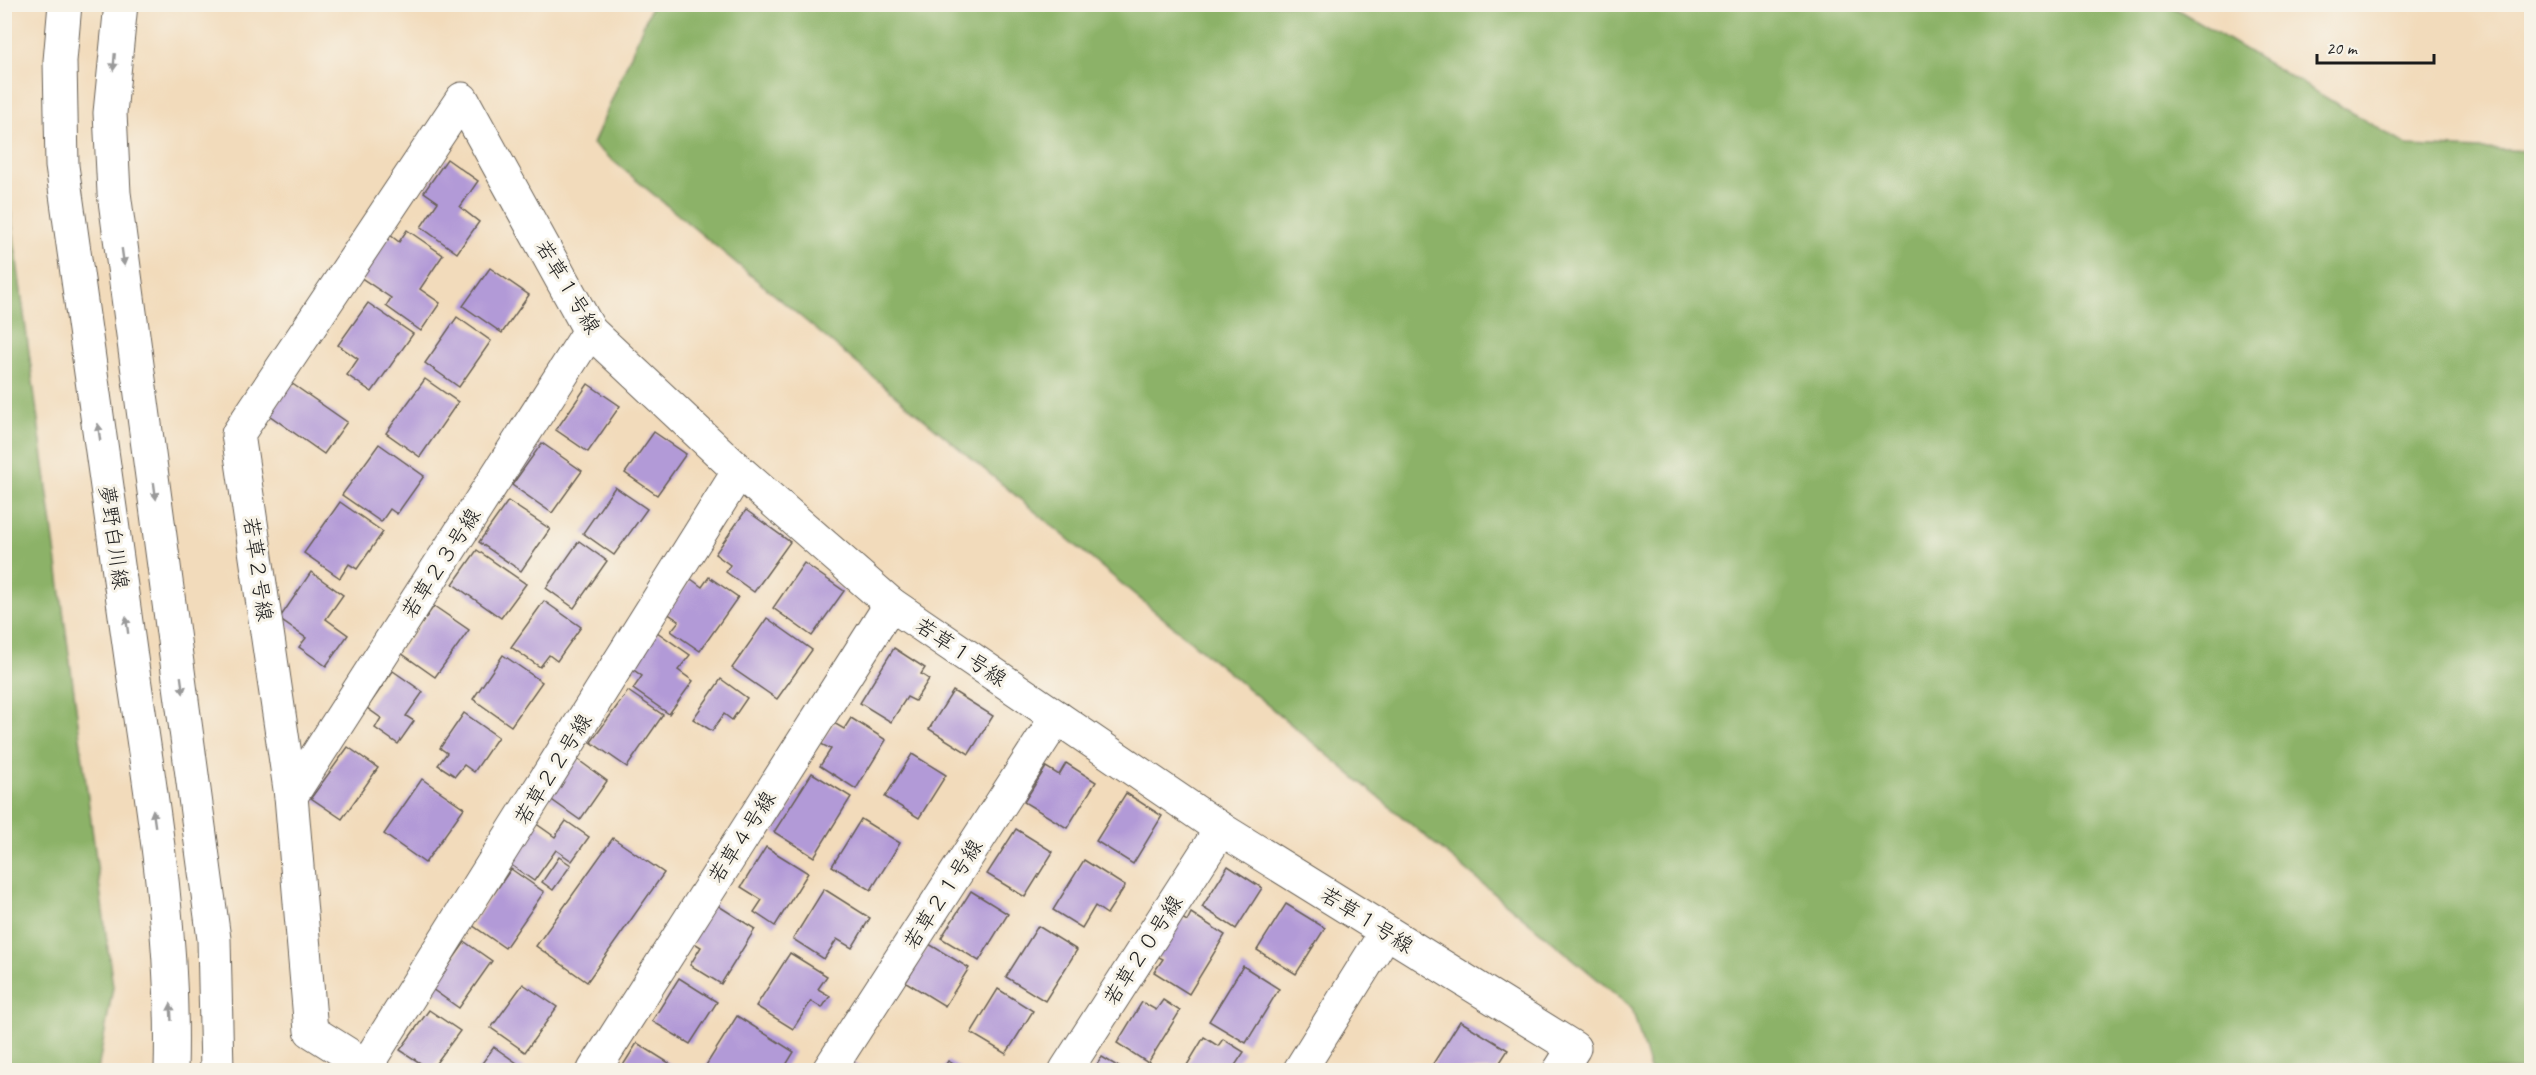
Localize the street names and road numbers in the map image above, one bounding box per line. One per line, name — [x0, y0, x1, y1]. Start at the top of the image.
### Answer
street label: 若草１号線 — [530, 235, 606, 339]
street label: 夢野白川線 — [94, 483, 134, 591]
street label: 若草２３号線 — [396, 503, 486, 623]
street label: 若草２号線 — [238, 515, 278, 623]
street label: 若草１号線 — [910, 612, 1012, 692]
street label: 若草２２号線 — [509, 709, 597, 829]
street label: 若草４号線 — [703, 786, 781, 888]
street label: 若草２１号線 — [898, 834, 988, 954]
street label: 若草１号線 — [1316, 881, 1418, 959]
street label: 若草２０号線 — [1098, 890, 1188, 1010]

